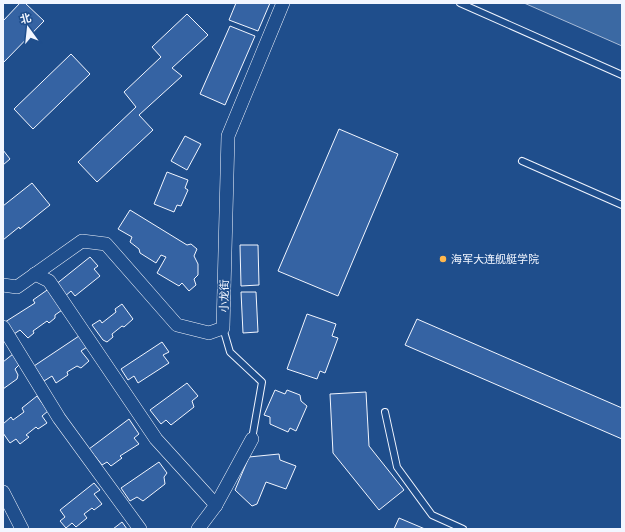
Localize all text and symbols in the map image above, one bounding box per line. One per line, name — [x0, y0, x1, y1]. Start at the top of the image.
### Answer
north arrow — [8, 8, 48, 48]
text: 北 — [19, 11, 32, 26]
place label: 海军大连舰艇学院 — [451, 253, 539, 265]
marker: 海军大连舰艇学院 — [438, 254, 448, 264]
street label: 小龙街 — [218, 279, 230, 313]

